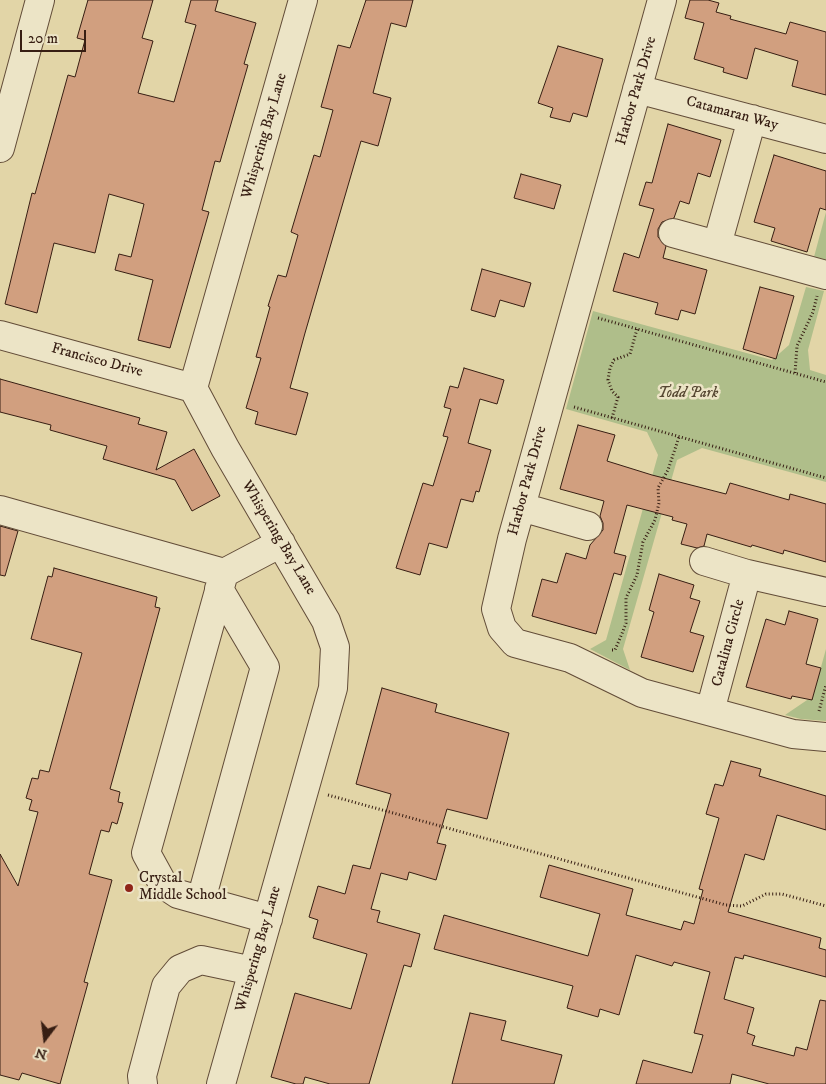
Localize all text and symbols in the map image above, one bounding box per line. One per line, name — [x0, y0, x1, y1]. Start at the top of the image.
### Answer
scale bar — [22, 20, 89, 52]
text: 20 m — [28, 29, 58, 48]
street label: Harbor Park Drive — [613, 35, 661, 147]
street label: Whispering Bay Lane — [238, 71, 292, 201]
street label: Catamaran Way — [684, 93, 780, 135]
street label: Francisco Drive — [49, 340, 145, 382]
park label: Todd Park — [658, 385, 718, 403]
street label: Harbor Park Drive — [505, 424, 551, 538]
street label: Whispering Bay Lane — [237, 478, 319, 598]
street label: Catalina Circle — [709, 597, 749, 689]
place label: Crystal Middle School — [139, 870, 227, 905]
marker: Crystal Middle School — [123, 882, 135, 894]
street label: Whispering Bay Lane — [232, 884, 286, 1014]
north arrow — [20, 1014, 70, 1064]
text: N — [33, 1043, 49, 1064]

